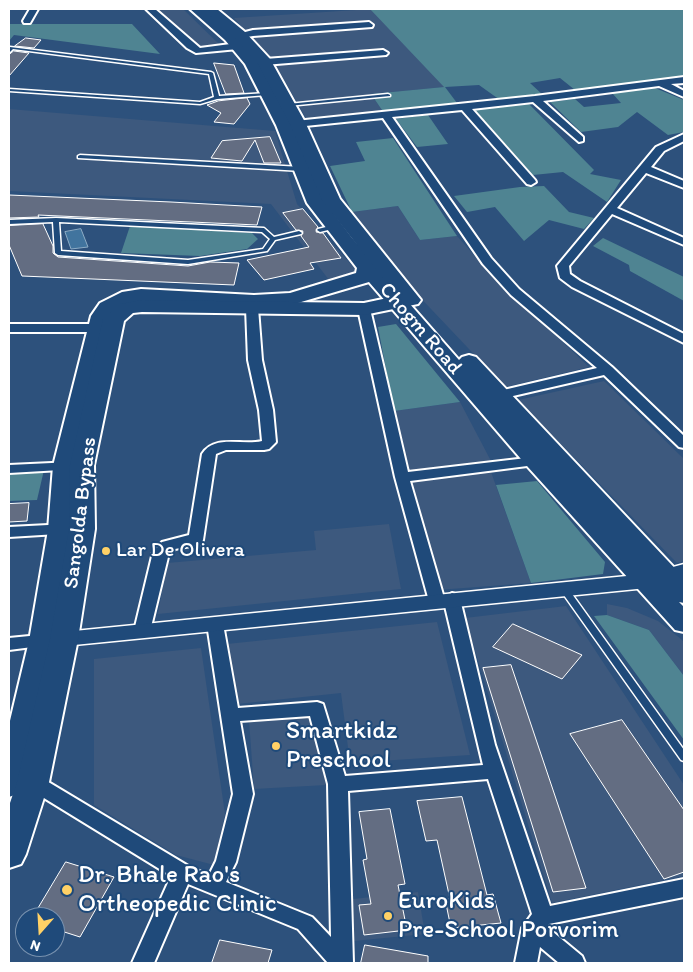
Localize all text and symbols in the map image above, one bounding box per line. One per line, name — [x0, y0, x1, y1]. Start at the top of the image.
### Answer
street label: Chogm Road — [373, 278, 467, 380]
street label: Sangolda Bypass — [59, 436, 103, 590]
place label: Lar De Olivera — [116, 538, 245, 564]
marker: Lar De Olivera — [100, 545, 112, 557]
place label: Smartkidz Preschool — [286, 717, 397, 776]
marker: Smartkidz Preschool — [270, 740, 282, 752]
place label: Dr. Bhale Rao's Ortheopedic Clinic — [78, 861, 277, 920]
marker: Dr. Bhale Rao's Ortheopedic Clinic — [60, 883, 74, 897]
place label: EuroKids Pre-School Porvorim — [398, 887, 619, 946]
north arrow — [15, 907, 65, 957]
marker: EuroKids Pre-School Porvorim — [382, 910, 394, 922]
text: N — [28, 936, 43, 955]

